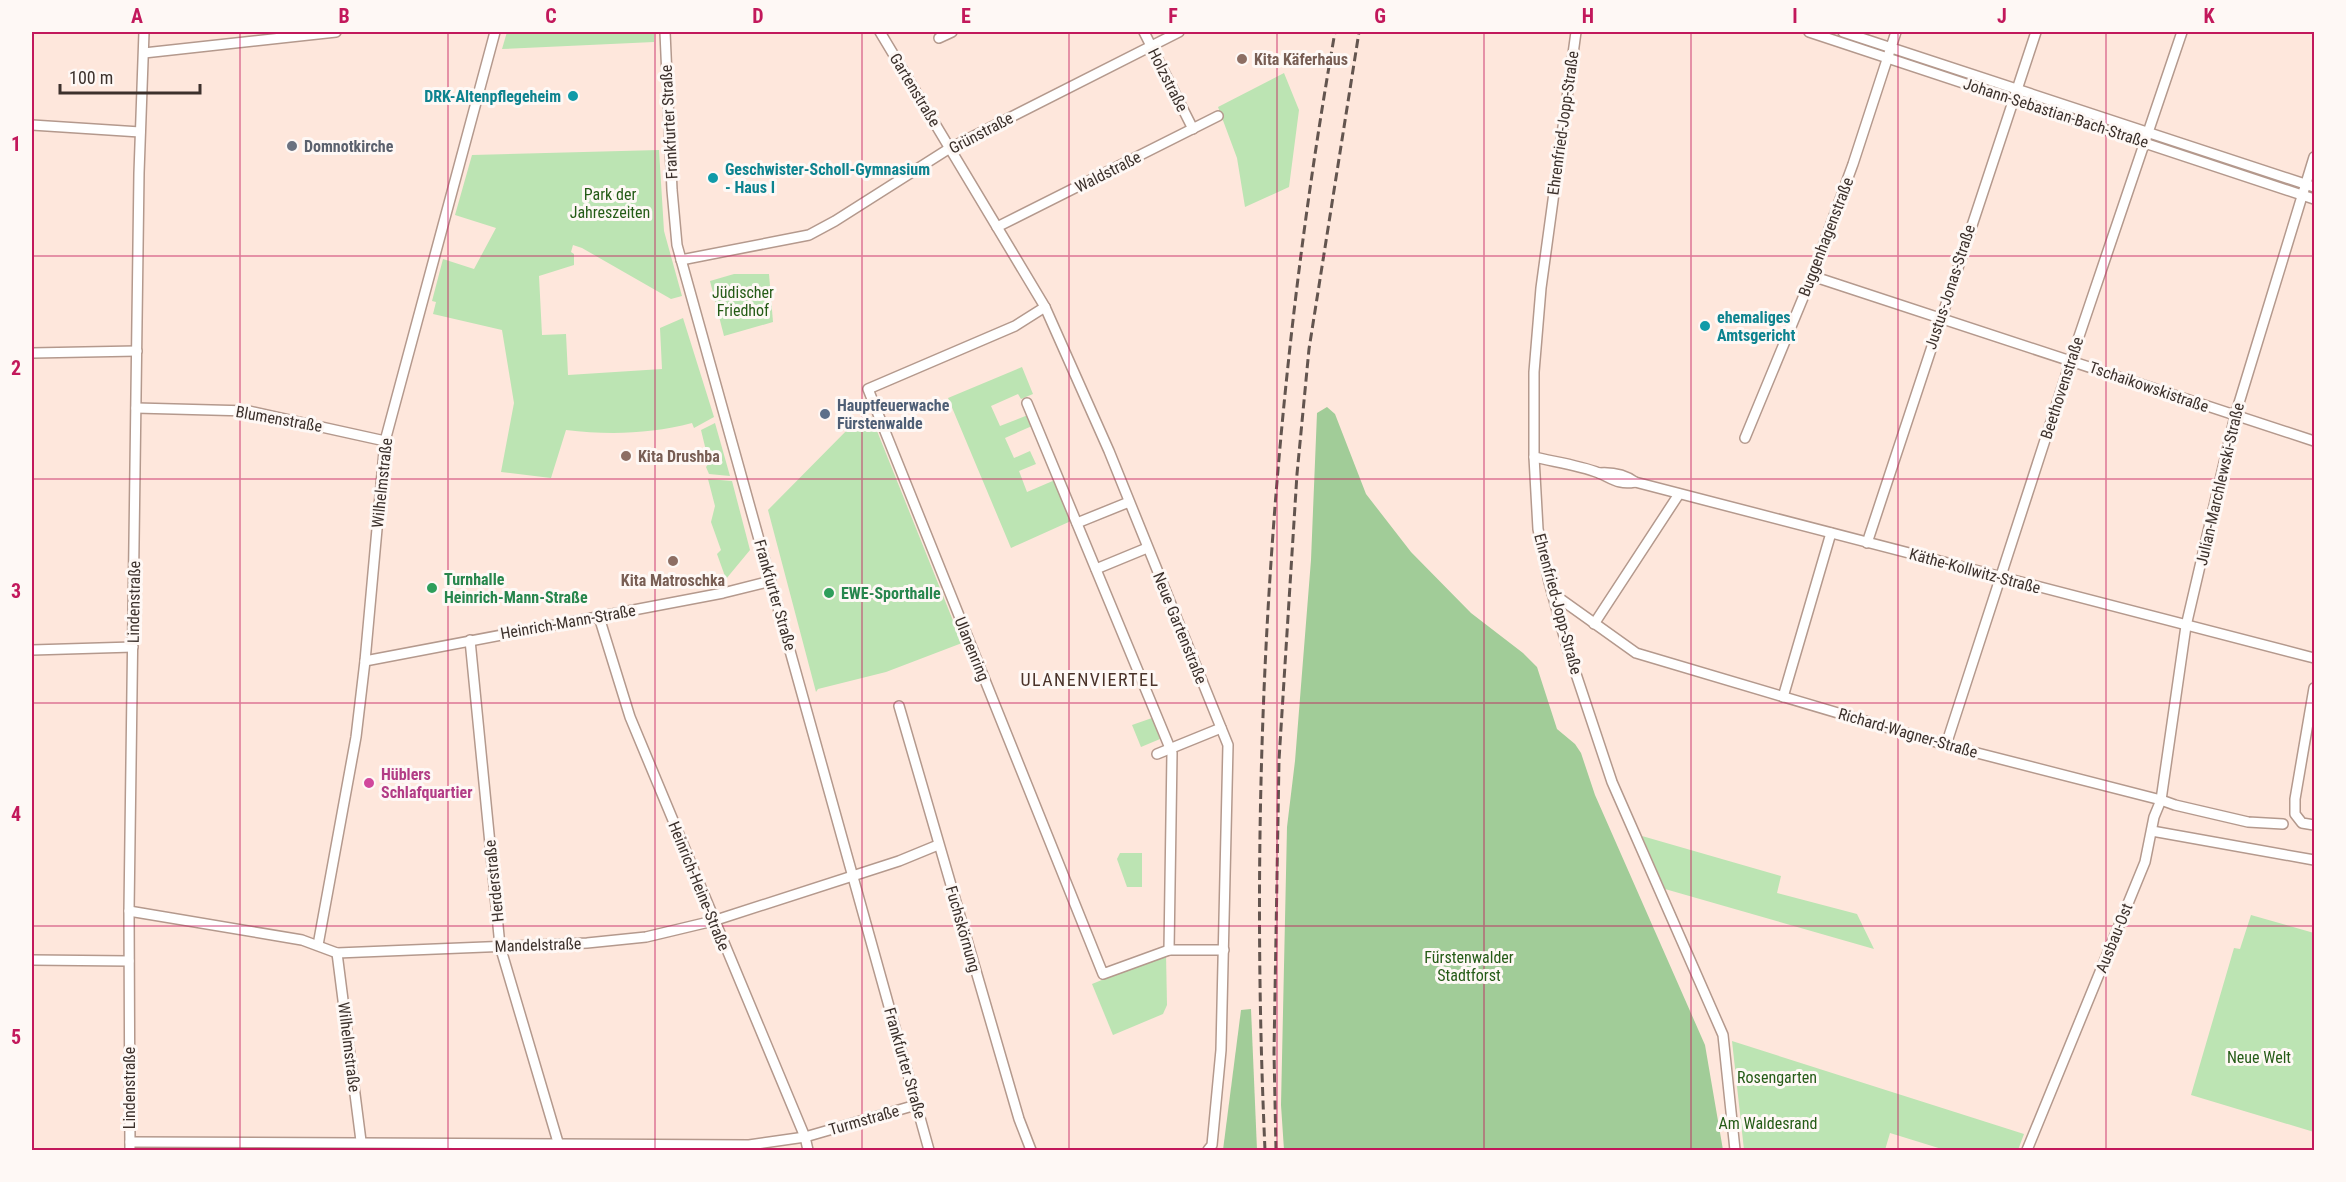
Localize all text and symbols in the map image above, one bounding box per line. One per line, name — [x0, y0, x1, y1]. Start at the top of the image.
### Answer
text: A — [131, 4, 143, 28]
text: B — [338, 4, 350, 28]
text: C — [545, 4, 557, 28]
text: D — [752, 4, 764, 28]
text: E — [961, 4, 971, 28]
text: F — [1168, 4, 1178, 28]
text: G — [1374, 4, 1386, 28]
text: H — [1582, 4, 1594, 28]
text: I — [1792, 4, 1798, 28]
text: J — [1997, 4, 2007, 28]
text: K — [2203, 4, 2215, 28]
street label: Holzstraße — [1144, 45, 1192, 115]
street label: Gartenstraße — [886, 50, 944, 130]
place label: Kita Käferhaus — [1254, 50, 1348, 69]
street label: Ehrenfried-Jopp-Straße — [1543, 50, 1583, 196]
marker: Kita Käferhaus — [1235, 52, 1249, 66]
scale bar — [60, 57, 200, 95]
street label: Frankfurter Straße — [657, 64, 681, 180]
text: 100 m — [69, 67, 113, 88]
street label: Johann-Sebastian-Bach-Straße — [1961, 74, 2151, 152]
place label: DRK-Altenpflegeheim — [424, 87, 561, 106]
marker: DRK-Altenpflegeheim — [566, 89, 580, 103]
street label: Grünstraße — [946, 108, 1016, 158]
text: 1 — [11, 132, 21, 156]
place label: Domnotkirche — [304, 137, 394, 156]
marker: Domnotkirche — [285, 139, 299, 153]
street label: Waldstraße — [1072, 147, 1144, 197]
place label: Geschwister-Scholl-Gymnasium - Haus I — [725, 160, 930, 197]
marker: Geschwister-Scholl-Gymnasium - Haus I — [706, 171, 720, 185]
street label: Buggenhagenstraße — [1795, 175, 1857, 299]
park label: Park der Jahreszeiten — [570, 185, 650, 222]
street label: Justus-Jonas-Straße — [1921, 222, 1979, 352]
park label: Jüdischer Friedhof — [712, 283, 774, 320]
place label: ehemaliges Amtsgericht — [1717, 308, 1795, 345]
marker: ehemaliges Amtsgericht — [1698, 319, 1712, 333]
street label: Beethovenstraße — [2037, 335, 2087, 441]
text: 2 — [11, 356, 21, 380]
street label: Tschaikowskistraße — [2087, 358, 2211, 416]
place label: Hauptfeuerwache Fürstenwalde — [837, 396, 950, 433]
street label: Julian-Marchlewski-Straße — [2192, 401, 2248, 567]
street label: Blumenstraße — [234, 402, 324, 436]
marker: Hauptfeuerwache Fürstenwalde — [818, 407, 832, 421]
street label: Wilhelmstraße — [368, 437, 396, 529]
place label: Kita Drushba — [638, 447, 720, 466]
marker: Kita Drushba — [619, 449, 633, 463]
street label: Ehrenfried-Jopp-Straße — [1530, 531, 1586, 677]
street label: Frankfurter Straße — [750, 537, 800, 653]
street label: Käthe-Kollwitz-Straße — [1907, 544, 2043, 598]
marker: Kita Matroschka — [666, 554, 680, 568]
street label: Lindenstraße — [124, 561, 144, 643]
street label: Neue Gartenstraße — [1149, 569, 1211, 687]
place label: Turnhalle Heinrich-Mann-Straße — [444, 570, 588, 607]
place label: Kita Matroschka — [621, 571, 726, 590]
text: 3 — [11, 579, 21, 603]
marker: Turnhalle Heinrich-Mann-Straße — [425, 581, 439, 595]
place label: EWE-Sporthalle — [841, 584, 941, 603]
marker: EWE-Sporthalle — [822, 586, 836, 600]
street label: Heinrich-Mann-Straße — [499, 601, 637, 643]
street label: Ulanenring — [951, 614, 993, 684]
district label: ULANENVIERTEL — [1020, 669, 1160, 690]
street label: Richard-Wagner-Straße — [1836, 704, 1980, 762]
place label: Hüblers Schlafquartier — [381, 765, 472, 802]
marker: Hüblers Schlafquartier — [362, 776, 376, 790]
text: 4 — [11, 802, 21, 826]
street label: Heinrich-Heine-Straße — [664, 819, 734, 953]
street label: Herderstraße — [480, 839, 508, 923]
street label: Fuchskörnung — [942, 884, 984, 974]
street label: Ausbau-Ost — [2092, 900, 2137, 975]
street label: Mandelstraße — [494, 934, 582, 956]
park label: Fürstenwalder Stadtforst — [1424, 948, 1514, 985]
street label: Wilhelmstraße — [334, 1001, 364, 1093]
street label: Frankfurter Straße — [880, 1005, 930, 1121]
text: 5 — [11, 1025, 21, 1049]
street label: Lindenstraße — [120, 1047, 139, 1129]
park label: Neue Welt — [2227, 1048, 2291, 1067]
park label: Rosengarten — [1737, 1068, 1817, 1087]
street label: Turmstraße — [827, 1101, 901, 1139]
park label: Am Waldesrand — [1719, 1114, 1817, 1133]

